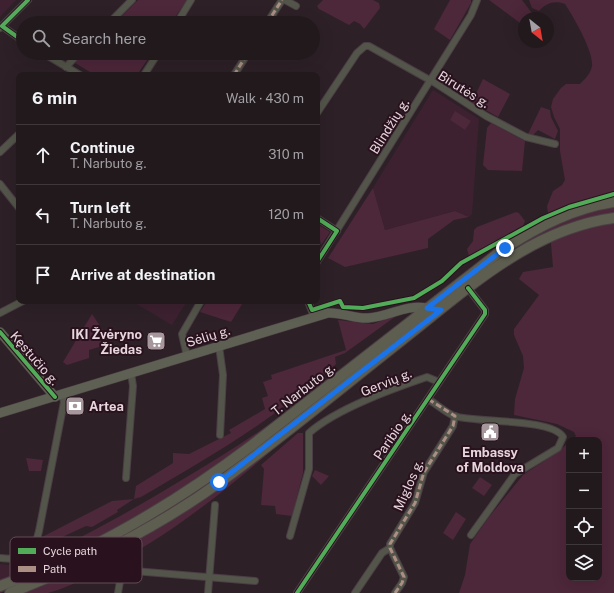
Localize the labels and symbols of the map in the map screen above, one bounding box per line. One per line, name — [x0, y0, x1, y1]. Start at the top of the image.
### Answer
north arrow — [518, 12, 554, 48]
street label: Birutės g. — [435, 68, 492, 111]
street label: Blindžių g. — [367, 96, 412, 157]
route end — [496, 239, 514, 257]
street label: Sėlių g. — [184, 323, 232, 350]
place label: IKI Žvėryno Žiedas — [71, 327, 142, 357]
street label: Kęstučio g. — [7, 328, 62, 388]
supermarket icon: IKI Žvėryno Žiedas — [145, 330, 167, 352]
street label: T. Narbuto g. — [269, 360, 338, 419]
street label: Gervių g. — [359, 365, 414, 399]
bank icon: Artea — [64, 395, 86, 417]
place label: Artea — [89, 399, 124, 414]
street label: Paribio g. — [370, 408, 414, 463]
public building icon: Embassy of Moldova — [479, 421, 501, 443]
place label: Embassy of Moldova — [456, 445, 524, 475]
street label: Miglos g. — [391, 457, 426, 513]
route start — [210, 473, 228, 491]
legend — [10, 537, 142, 583]
text: Cycle path — [43, 545, 97, 557]
text: Path — [43, 563, 66, 575]

